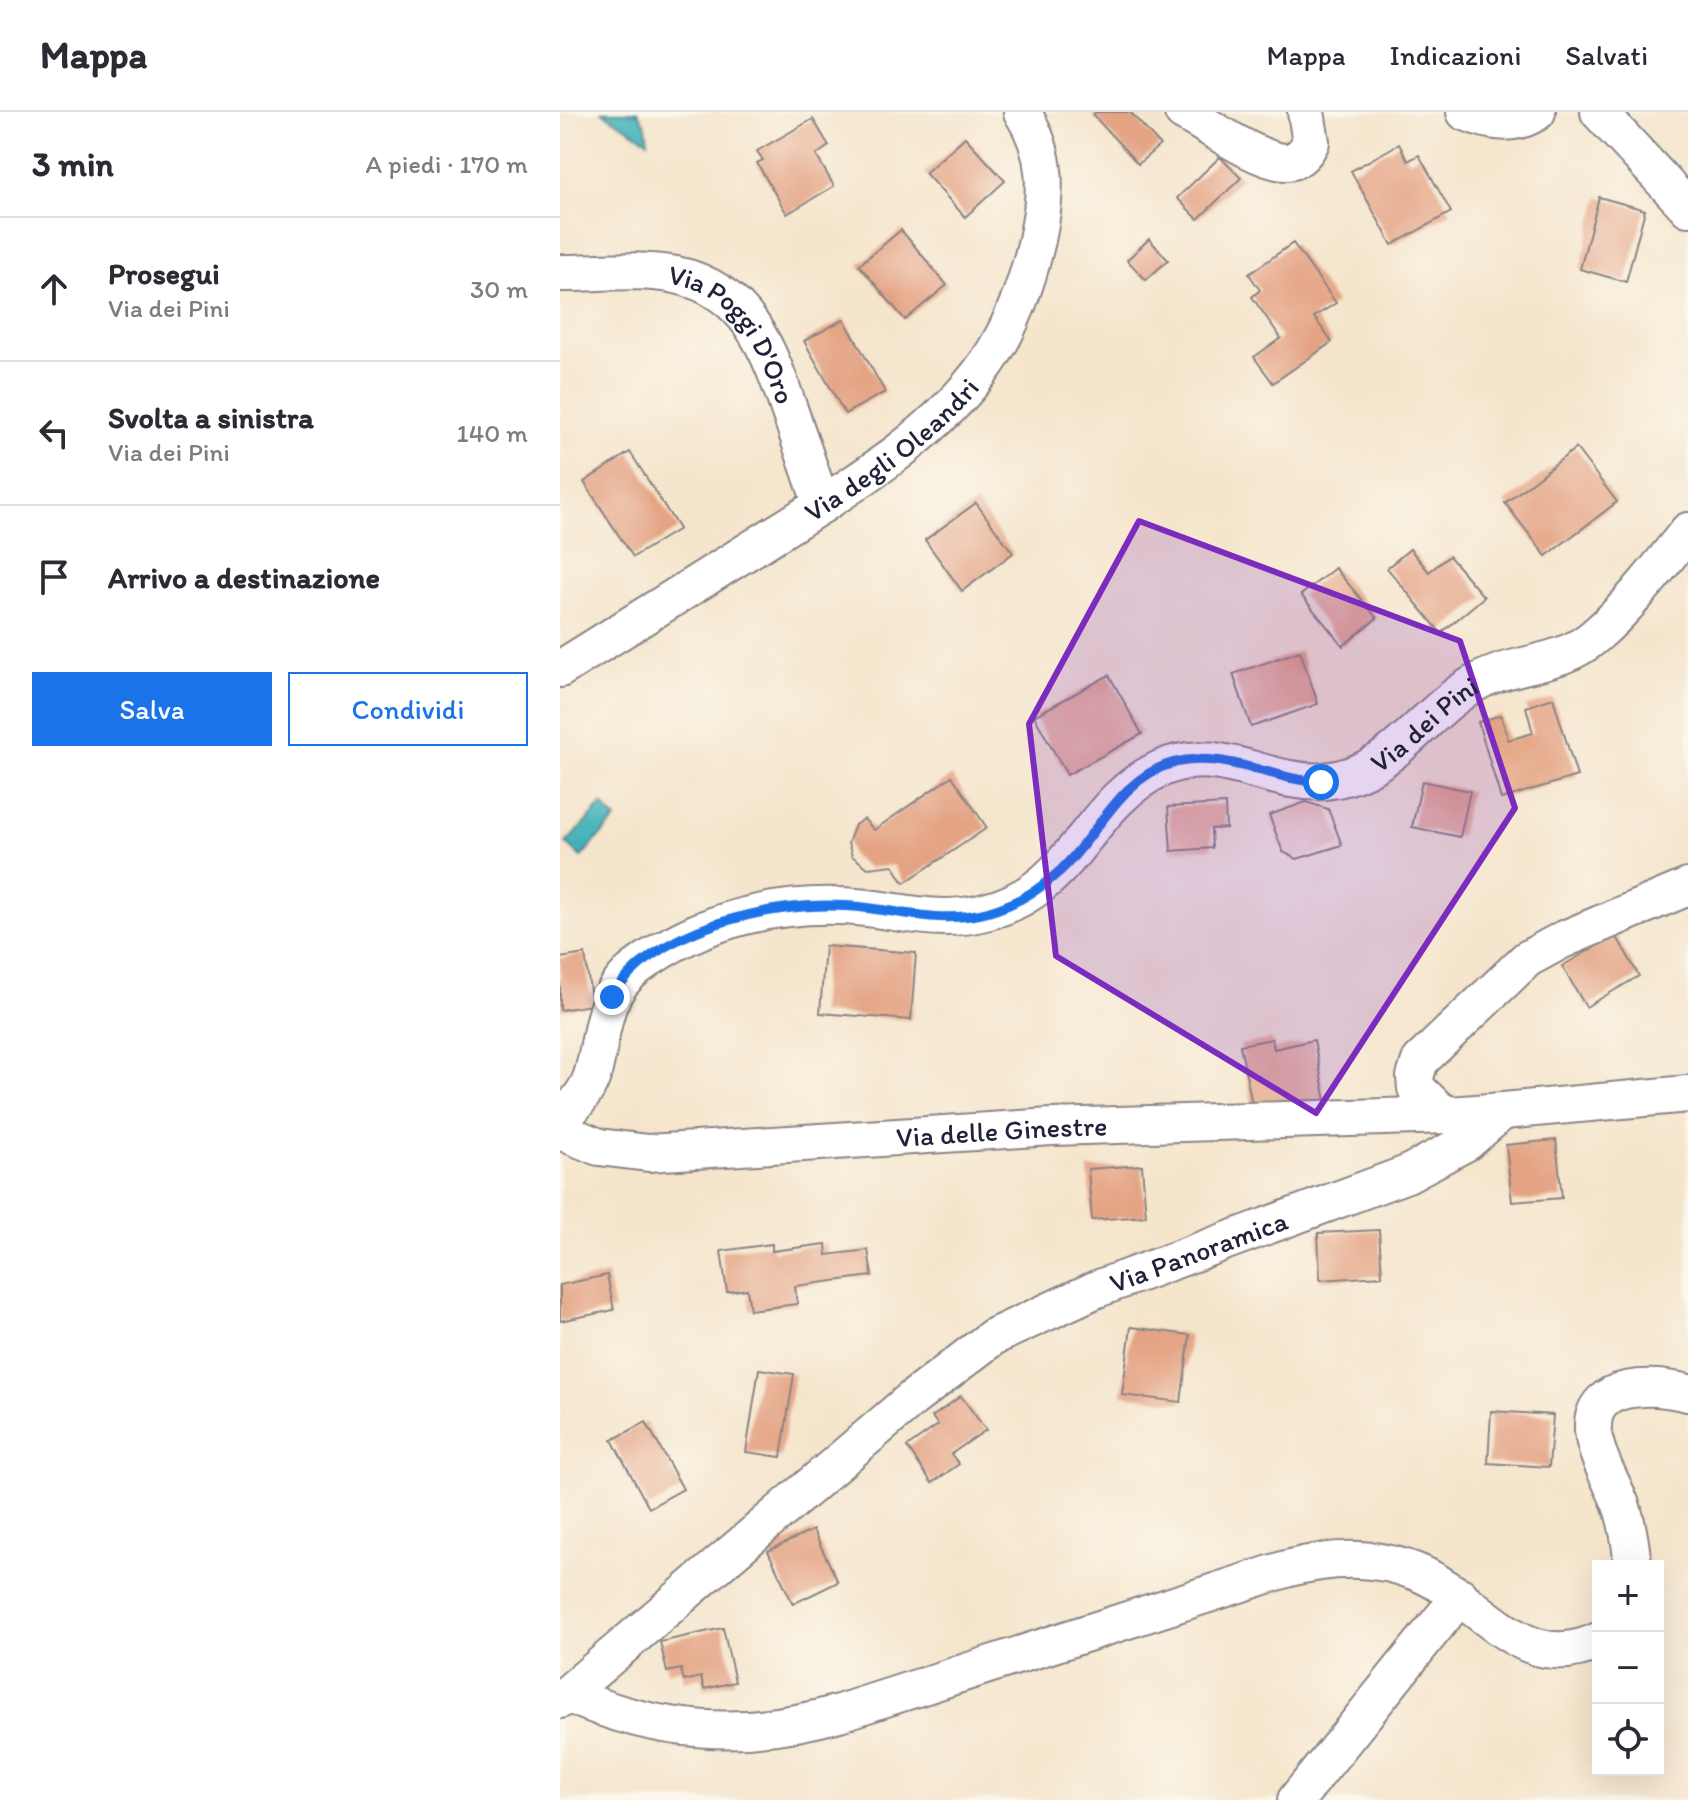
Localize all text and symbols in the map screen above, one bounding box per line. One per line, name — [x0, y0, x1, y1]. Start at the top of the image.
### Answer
text: Mappa — [40, 32, 147, 78]
text: Mappa — [1267, 38, 1346, 72]
text: Indicazioni — [1390, 38, 1521, 72]
text: Salvati — [1565, 38, 1648, 72]
text: 3 min — [32, 144, 114, 185]
text: A piedi · 170 m — [366, 148, 528, 180]
text: Prosegui — [108, 255, 220, 292]
street label: Via Poggi D'Oro — [666, 257, 803, 408]
icon: ahead — [32, 267, 76, 311]
text: 30 m — [470, 273, 528, 305]
text: Via dei Pini — [108, 292, 230, 324]
street label: Via degli Oleandri — [798, 371, 986, 529]
text: Svolta a sinistra — [108, 399, 314, 436]
icon: left — [32, 411, 76, 455]
text: 140 m — [457, 417, 528, 449]
text: Via dei Pini — [108, 436, 230, 468]
icon: arrive — [32, 555, 76, 599]
text: Arrivo a destinazione — [108, 559, 380, 596]
street label: Via dei Pini — [1364, 668, 1484, 780]
button: Salva — [32, 672, 272, 746]
button: Condividi — [288, 672, 528, 746]
route start — [1303, 764, 1339, 800]
route end — [594, 979, 630, 1015]
street label: Via delle Ginestre — [895, 1108, 1108, 1154]
street label: Via Panoramica — [1105, 1203, 1293, 1300]
map controls — [1592, 1560, 1664, 1776]
button: + — [1592, 1560, 1664, 1632]
button: − — [1592, 1632, 1664, 1704]
button: locate — [1592, 1704, 1664, 1776]

